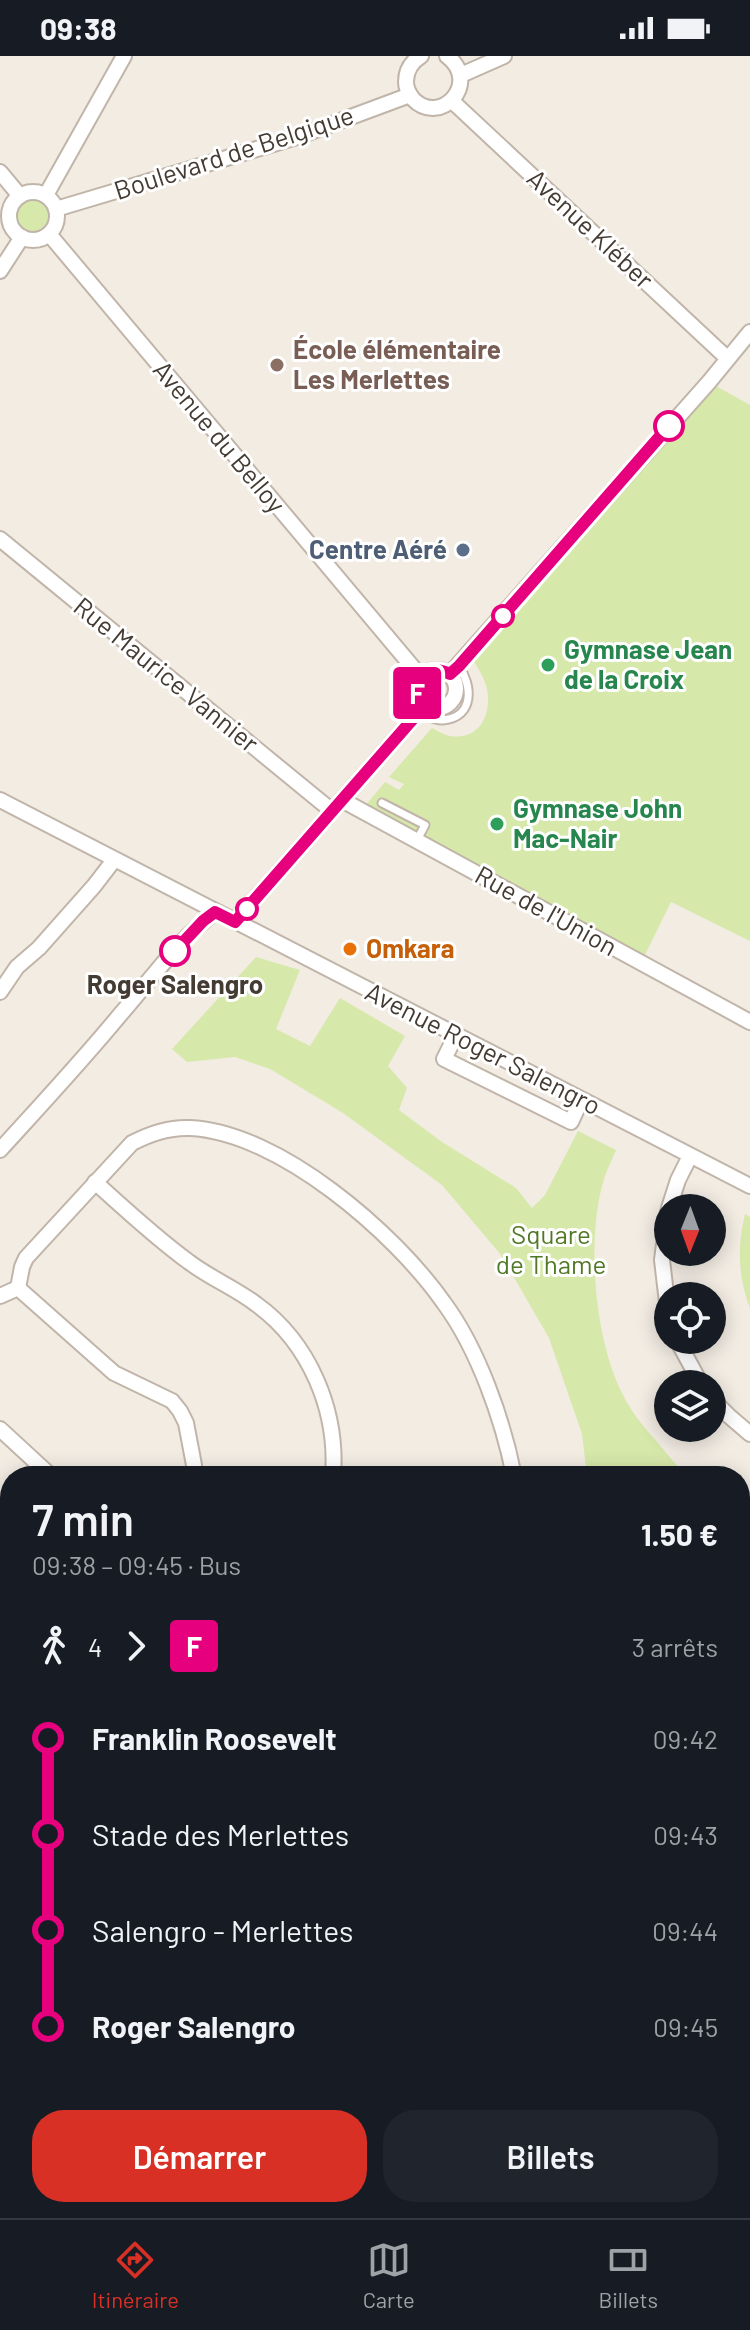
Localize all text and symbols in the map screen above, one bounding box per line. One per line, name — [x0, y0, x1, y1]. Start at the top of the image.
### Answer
text: 09:38 — [40, 10, 116, 46]
street label: Boulevard de Belgique — [110, 98, 357, 205]
street label: Avenue Kléber — [522, 162, 661, 294]
place label: École élémentaire Les Merlettes — [293, 333, 501, 394]
street label: Avenue du Belloy — [148, 354, 293, 518]
marker: École élémentaire Les Merlettes — [268, 356, 286, 374]
unlabelled marker — [654, 411, 684, 441]
place label: Centre Aéré — [309, 533, 447, 564]
marker: Centre Aéré — [454, 541, 472, 559]
street label: Rue Maurice Vannier — [68, 590, 266, 758]
unlabelled marker — [492, 605, 514, 627]
place label: Gymnase Jean de la Croix — [564, 633, 732, 694]
marker: Gymnase Jean de la Croix — [539, 656, 557, 674]
line badge: F — [391, 667, 443, 719]
text: F — [409, 676, 425, 710]
place label: Gymnase John Mac-Nair — [513, 792, 682, 853]
marker: Gymnase John Mac-Nair — [488, 815, 506, 833]
street label: Rue de l'Union — [470, 858, 623, 961]
unlabelled marker — [236, 898, 258, 920]
place label: Omkara — [366, 932, 454, 963]
marker: Roger Salengro — [160, 936, 190, 966]
marker: Omkara — [341, 940, 359, 958]
place label: Roger Salengro — [87, 968, 263, 999]
street label: Avenue Roger Salengro — [361, 975, 607, 1120]
north arrow — [654, 1194, 726, 1266]
map controls — [654, 1194, 726, 1442]
park label: Square de Thame — [496, 1218, 606, 1279]
button: locate — [654, 1282, 726, 1354]
button: layers — [654, 1370, 726, 1442]
text: 7 min — [32, 1492, 134, 1545]
text: 1.50 € — [641, 1516, 718, 1552]
text: 09:38 – 09:45 · Bus — [32, 1549, 241, 1580]
icon: walk — [32, 1624, 76, 1668]
icon: forward — [114, 1624, 158, 1668]
text: F — [186, 1629, 202, 1663]
text: 4 — [88, 1631, 102, 1662]
text: 3 arrêts — [632, 1631, 718, 1662]
text: Franklin Roosevelt — [92, 1720, 337, 1756]
text: 09:42 — [653, 1723, 718, 1754]
text: Stade des Merlettes — [92, 1816, 349, 1852]
text: 09:43 — [653, 1819, 718, 1850]
text: Salengro - Merlettes — [92, 1912, 353, 1948]
text: 09:44 — [652, 1915, 718, 1946]
text: Roger Salengro — [92, 2008, 296, 2044]
text: 09:45 — [653, 2011, 718, 2042]
button: Démarrer — [32, 2110, 367, 2202]
button: Billets — [383, 2110, 718, 2202]
tab: Itinéraire — [92, 2238, 179, 2312]
tab: Carte — [363, 2238, 415, 2312]
tab: Billets — [598, 2238, 658, 2312]

